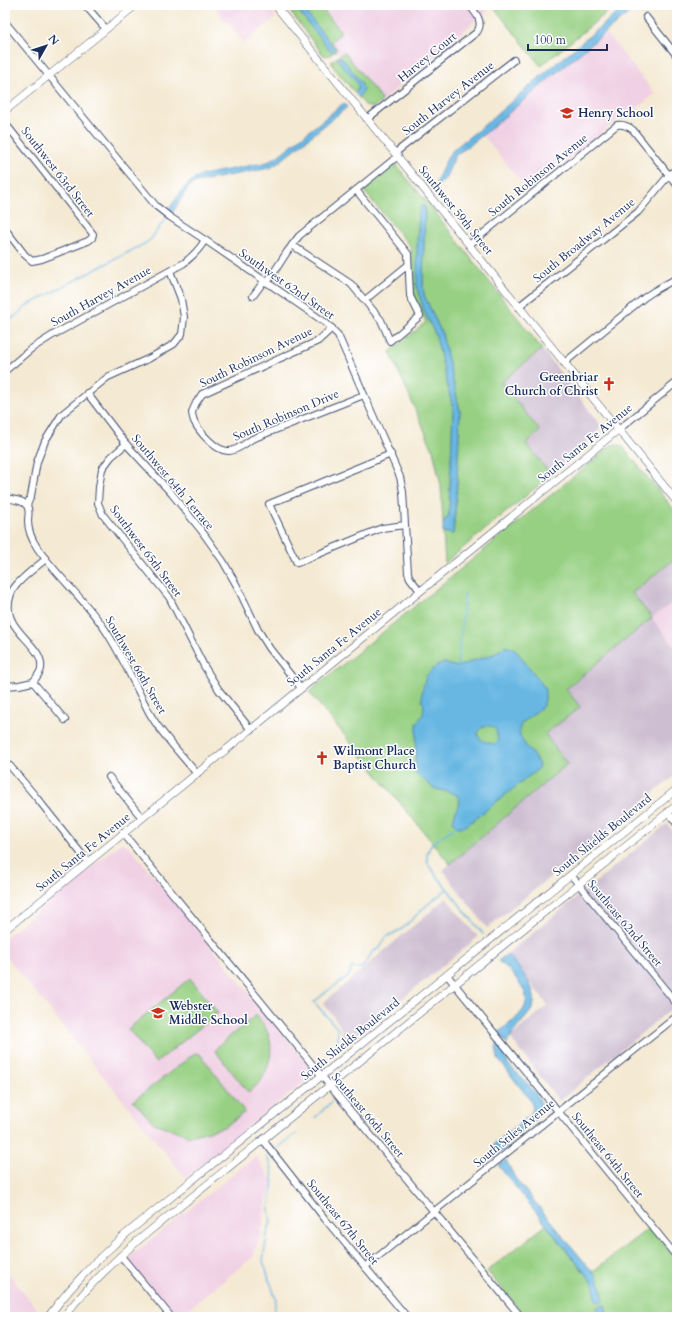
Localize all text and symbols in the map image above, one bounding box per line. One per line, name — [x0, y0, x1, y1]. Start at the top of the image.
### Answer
north arrow — [26, 26, 66, 66]
scale bar — [528, 26, 607, 52]
street label: Harvey Court — [394, 28, 460, 86]
text: N — [45, 32, 63, 49]
text: 100 m — [534, 32, 567, 48]
street label: South Harvey Avenue — [399, 57, 497, 139]
school or university icon: Henry School — [559, 105, 575, 121]
place label: Henry School — [578, 105, 654, 121]
street label: Southwest 63rd Street — [18, 123, 99, 221]
street label: South Robinson Avenue — [485, 130, 591, 220]
street label: Southwest 59th Street — [415, 162, 497, 258]
street label: South Broadway Avenue — [530, 194, 638, 286]
street label: Southwest 62nd Street — [236, 245, 338, 323]
street label: South Harvey Avenue — [48, 262, 154, 330]
street label: South Robinson Avenue — [197, 323, 315, 391]
place label: Greenbriar Church of Christ — [505, 369, 599, 399]
church icon: Greenbriar Church of Christ — [601, 376, 617, 392]
street label: South Robinson Drive — [231, 385, 341, 445]
street label: South Santa Fe Avenue — [534, 400, 636, 486]
street label: Southwest 64th Terrace — [128, 431, 218, 533]
street label: Southwest 65th Street — [106, 502, 186, 600]
street label: South Santa Fe Avenue — [283, 604, 385, 690]
street label: Southwest 66th Street — [101, 613, 171, 717]
place label: Wilmont Place Baptist Church — [332, 743, 417, 773]
church icon: Wilmont Place Baptist Church — [314, 750, 330, 766]
street label: South Shields Boulevard — [549, 790, 655, 880]
street label: South Santa Fe Avenue — [32, 809, 134, 895]
street label: Southeast 62nd Street — [584, 876, 666, 970]
street label: South Shields Boulevard — [297, 994, 403, 1084]
place label: Webster Middle School — [168, 998, 248, 1028]
school or university icon: Webster Middle School — [150, 1005, 166, 1021]
street label: Southeast 66th Street — [328, 1069, 408, 1161]
street label: South Stiles Avenue — [470, 1095, 558, 1171]
street label: Southeast 64th Street — [568, 1109, 648, 1201]
street label: Southeast 67th Street — [303, 1176, 383, 1268]

